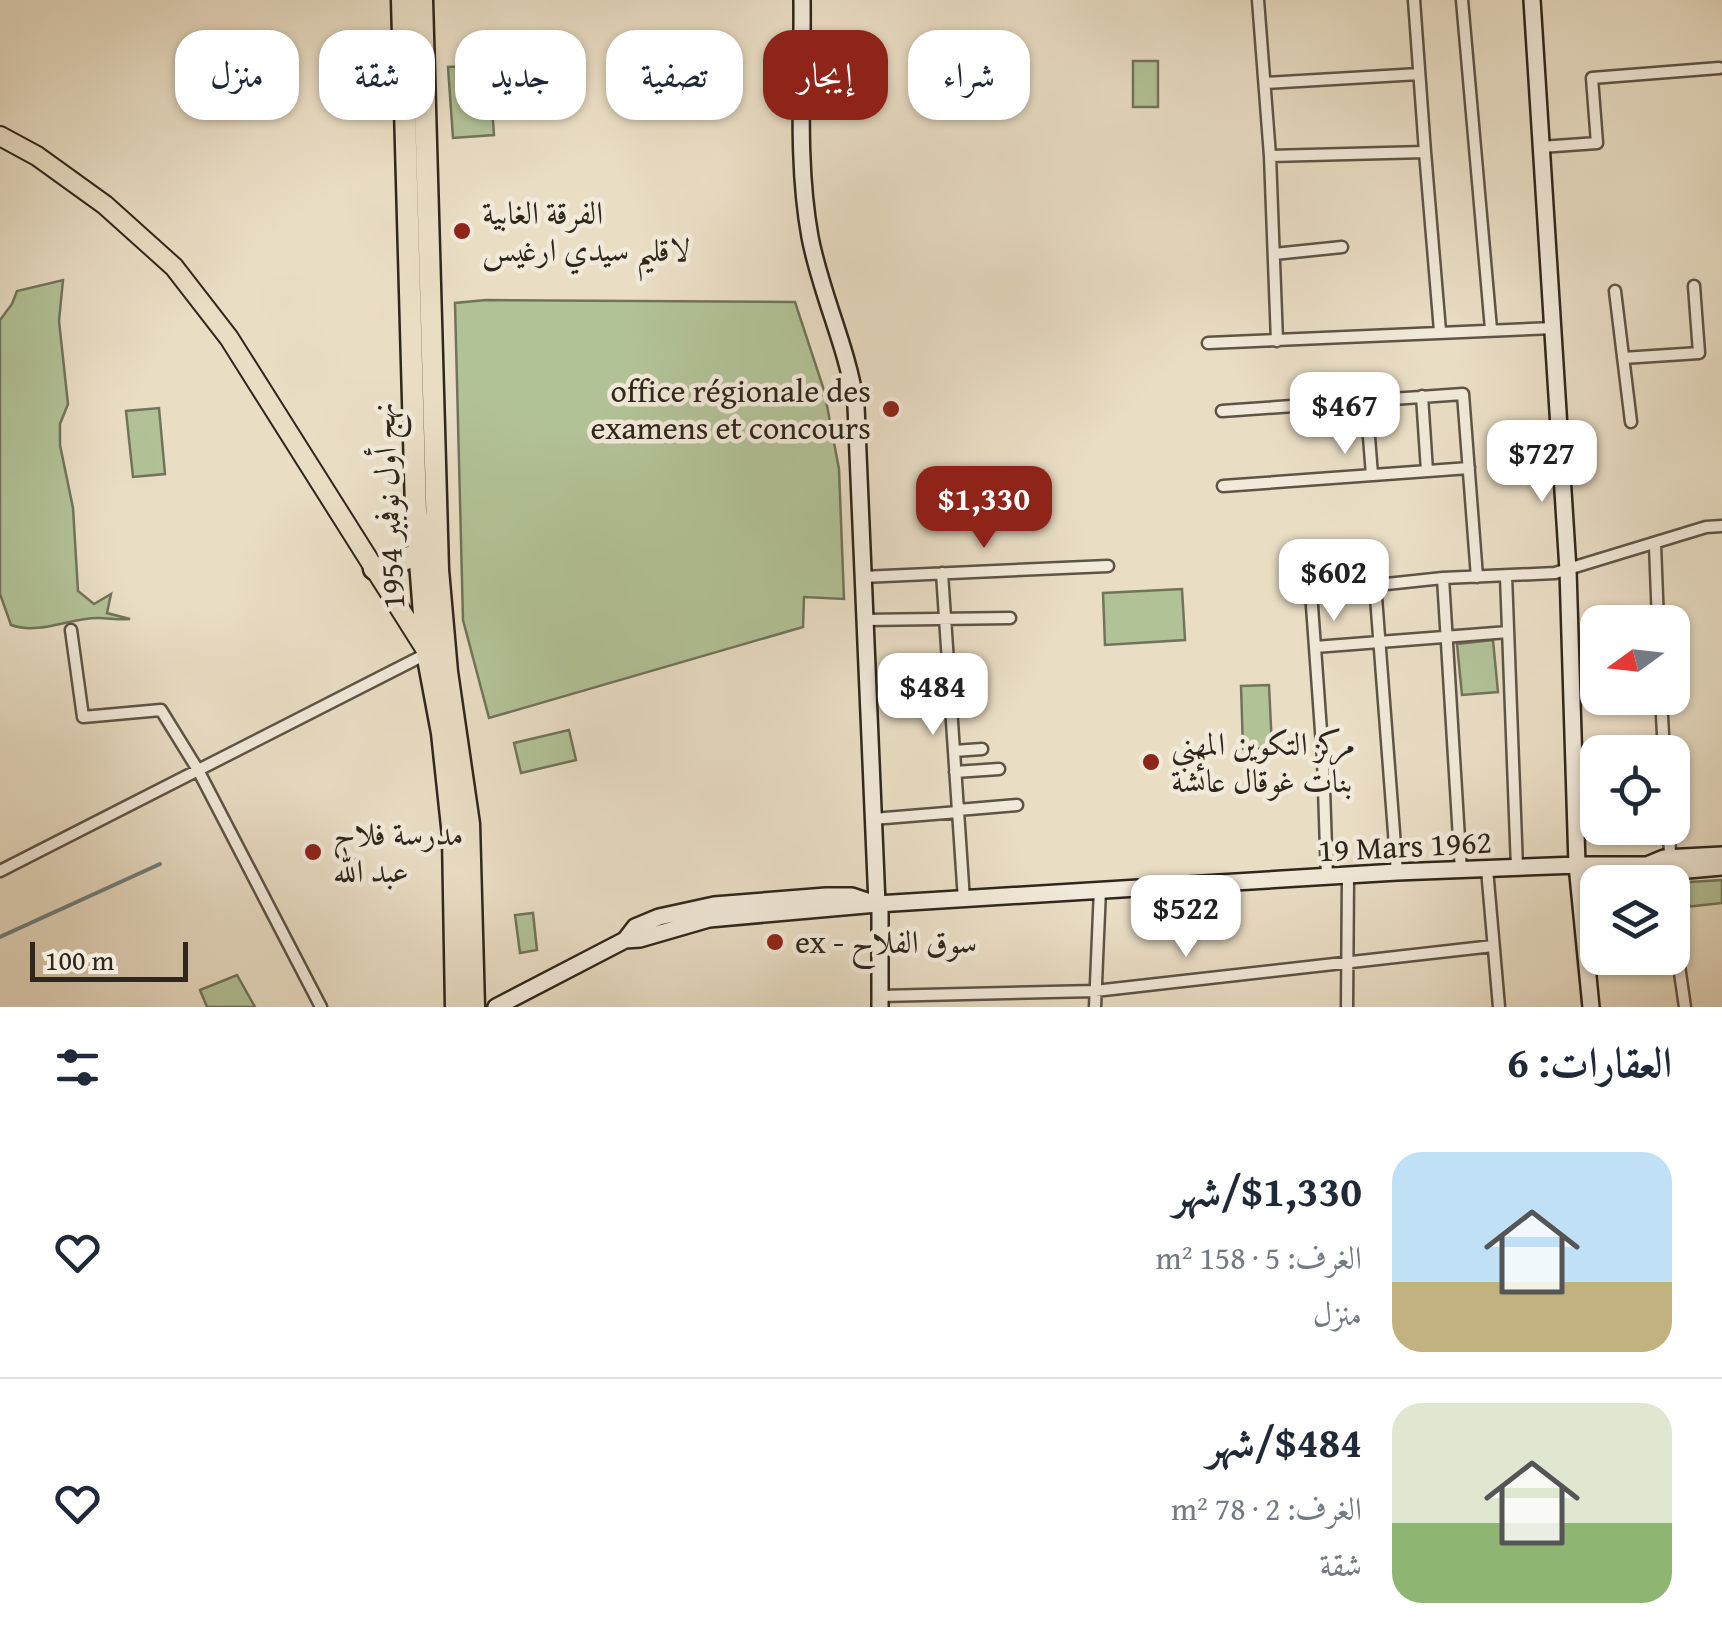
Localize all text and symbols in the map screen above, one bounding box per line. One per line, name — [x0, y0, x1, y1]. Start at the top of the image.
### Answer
chip: منزل — [175, 30, 299, 120]
chip: شقة — [319, 30, 435, 120]
chip: جديد — [455, 30, 586, 120]
chip: تصفية — [606, 30, 743, 120]
chip: إيجار — [763, 30, 888, 120]
chip: شراء — [908, 30, 1030, 120]
place label: الفرقة الغابية لاقليم سيدي ارغيس — [482, 189, 690, 282]
marker: الفرقة الغابية لاقليم سيدي ارغيس — [451, 220, 473, 242]
place label: office régionale des examens et concours — [591, 367, 871, 451]
pin: $467 — [1286, 372, 1404, 457]
text: $467 — [1312, 381, 1378, 428]
marker: office régionale des examens et concours — [880, 398, 902, 420]
street label: نهج أول نوفمبر 1954 — [359, 401, 421, 611]
pin: $727 — [1483, 420, 1601, 505]
text: $727 — [1509, 429, 1575, 476]
pin: $1,330 — [903, 466, 1065, 551]
text: $1,330 — [938, 475, 1030, 522]
pin: $602 — [1275, 539, 1393, 624]
text: $602 — [1301, 548, 1367, 595]
north arrow — [1580, 605, 1690, 715]
map controls — [1580, 605, 1690, 975]
pin: $484 — [874, 653, 992, 738]
text: $484 — [900, 662, 966, 709]
place label: مركز التكوين المهني بنات غوقال عائشة — [1171, 720, 1355, 804]
button: locate — [1580, 735, 1690, 845]
marker: مركز التكوين المهني بنات غوقال عائشة — [1140, 751, 1162, 773]
place label: مدرسة فلاح عبد الله — [333, 810, 463, 894]
street label: 19 Mars 1962 — [1317, 817, 1493, 874]
marker: مدرسة فلاح عبد الله — [302, 841, 324, 863]
button: layers — [1580, 865, 1690, 975]
pin: $522 — [1127, 875, 1245, 960]
text: $522 — [1153, 884, 1219, 931]
place label: ex - سوق الفلاح — [795, 918, 977, 970]
marker: ex - سوق الفلاح — [764, 931, 786, 953]
scale bar — [30, 937, 188, 981]
text: 100 m — [45, 939, 114, 980]
text: العقارات: 6 — [1507, 1031, 1672, 1092]
icon: filters — [50, 1040, 105, 1095]
text: $1,330/شهر — [1173, 1160, 1362, 1221]
icon: home — [1472, 1192, 1592, 1312]
icon: heart — [50, 1225, 105, 1280]
text: الغرف: 5 · 158 m² — [1155, 1234, 1362, 1281]
text: منزل — [1313, 1290, 1362, 1337]
text: $484/شهر — [1207, 1411, 1362, 1472]
icon: home — [1472, 1443, 1592, 1563]
icon: heart — [50, 1476, 105, 1531]
text: الغرف: 2 · 78 m² — [1171, 1485, 1362, 1532]
text: شقة — [1320, 1541, 1362, 1588]

